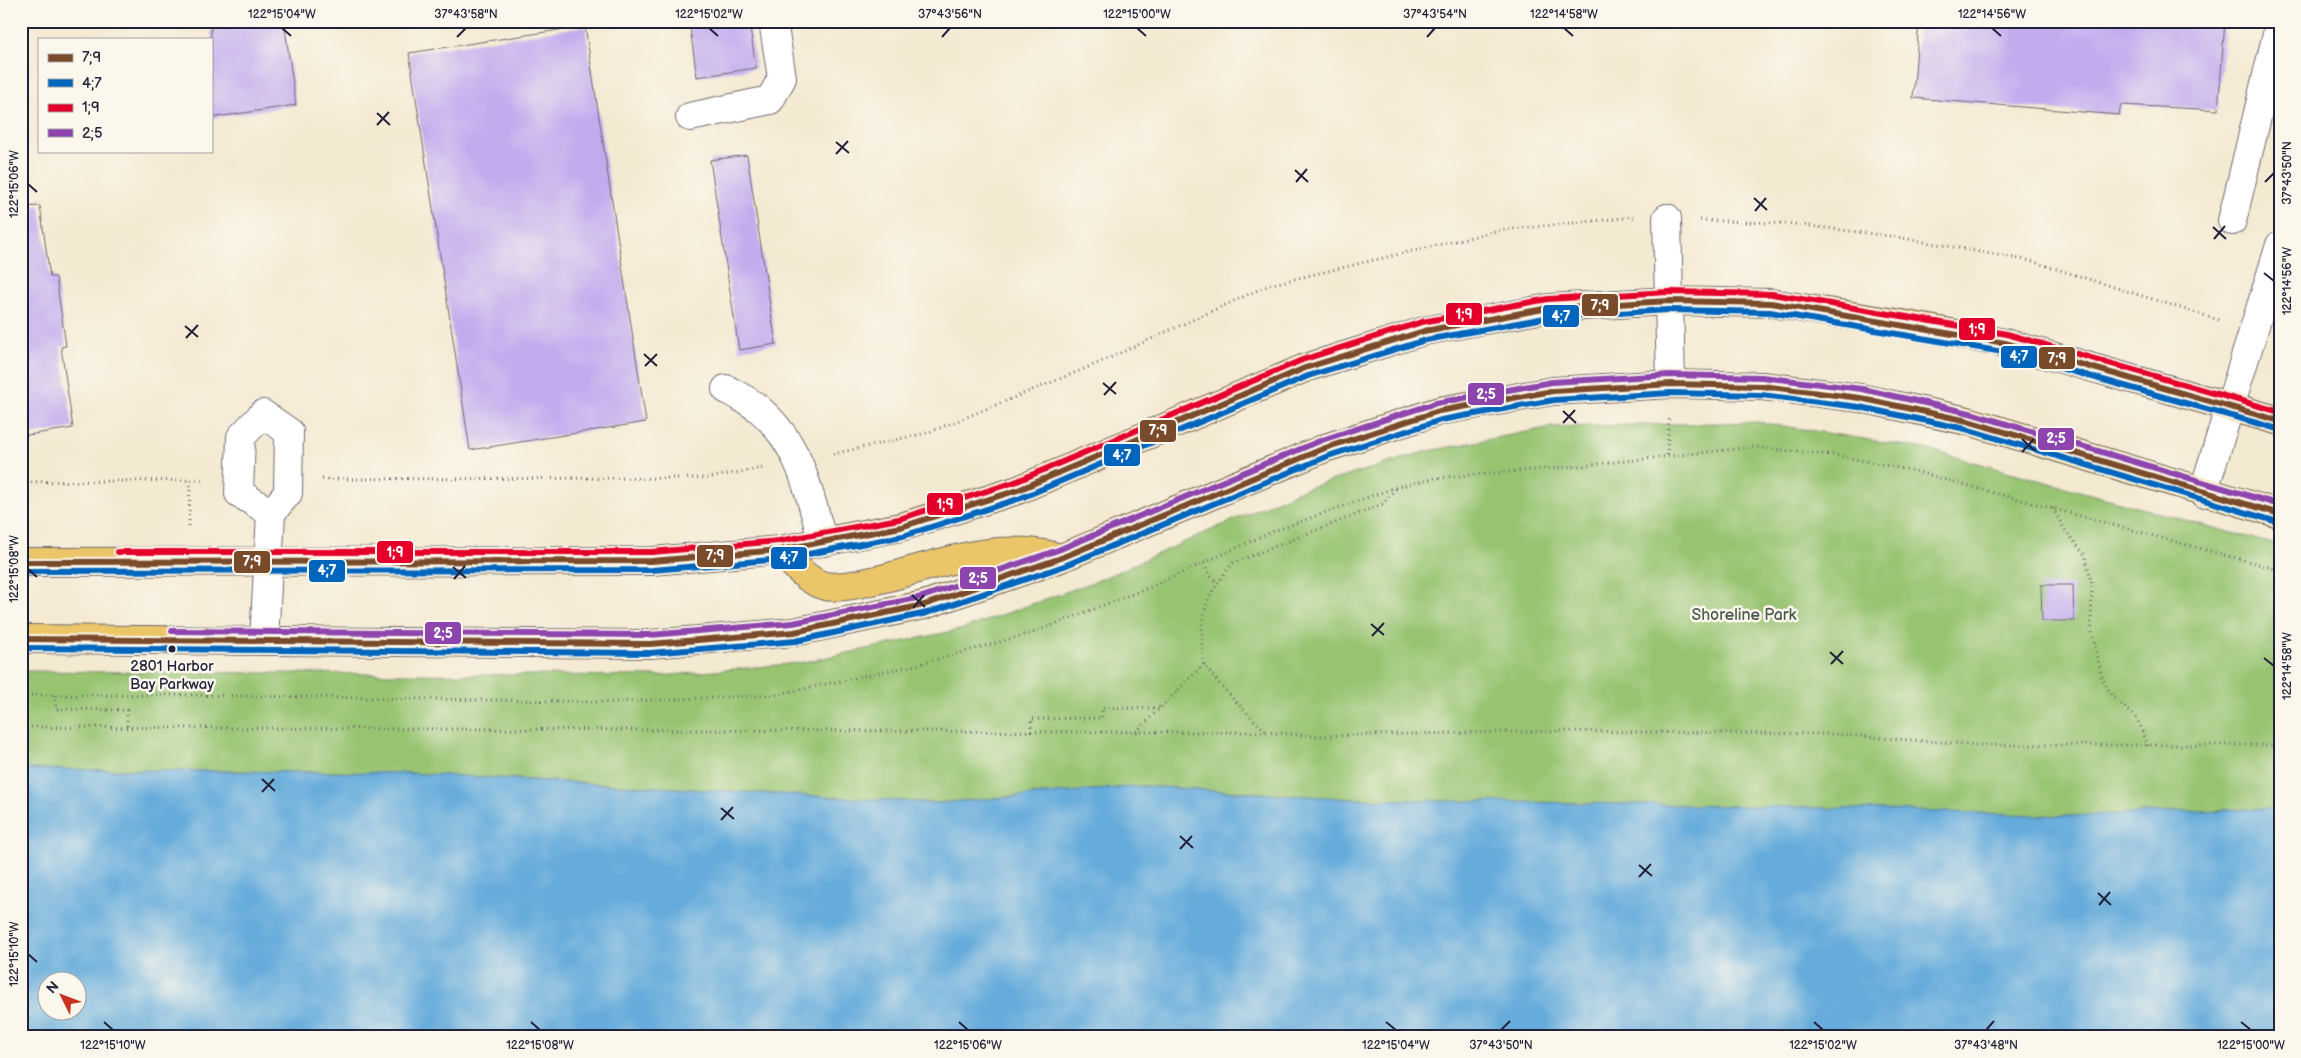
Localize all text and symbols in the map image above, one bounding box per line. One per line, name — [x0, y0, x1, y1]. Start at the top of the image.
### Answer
text: 122°15'04"W — [248, 7, 316, 22]
text: 37°43'58"N — [434, 7, 498, 22]
text: 122°15'02"W — [675, 7, 743, 22]
text: 37°43'56"N — [918, 7, 982, 22]
text: 122°15'00"W — [1103, 7, 1171, 22]
text: 37°43'54"N — [1403, 7, 1467, 22]
text: 122°14'58"W — [1530, 7, 1598, 22]
text: 122°14'56"W — [1958, 7, 2026, 22]
legend — [38, 38, 212, 152]
text: 7;9 — [82, 48, 101, 67]
text: 4;7 — [82, 74, 102, 93]
text: 1;9 — [82, 98, 100, 117]
text: 2;5 — [82, 124, 103, 143]
text: 37°43'50"N — [2280, 141, 2295, 205]
text: 122°15'06"W — [7, 150, 22, 218]
text: 122°14'56"W — [2280, 247, 2295, 315]
line badge: 7;9 — [1581, 293, 1619, 317]
text: 7;9 — [1590, 297, 1610, 314]
line badge: 1;9 — [1445, 302, 1483, 326]
line badge: 4;7 — [1542, 304, 1580, 328]
text: 1;9 — [1455, 306, 1473, 323]
text: 4;7 — [1551, 308, 1571, 325]
line badge: 1;9 — [1958, 317, 1996, 341]
text: 1;9 — [1968, 321, 1986, 338]
line badge: 4;7 — [2000, 345, 2038, 369]
line badge: 7;9 — [2038, 346, 2076, 370]
text: 4;7 — [2009, 348, 2029, 365]
text: 7;9 — [2047, 350, 2067, 367]
line badge: 2;5 — [1467, 382, 1505, 406]
text: 2;5 — [1476, 386, 1496, 403]
line badge: 7;9 — [1139, 419, 1177, 443]
text: 7;9 — [1148, 422, 1168, 439]
line badge: 2;5 — [2037, 427, 2075, 451]
text: 2;5 — [2046, 430, 2066, 447]
line badge: 4;7 — [1103, 443, 1141, 467]
text: 4;7 — [1112, 447, 1132, 464]
line badge: 1;9 — [926, 492, 964, 516]
text: 1;9 — [936, 496, 954, 513]
text: 122°15'08"W — [7, 535, 22, 603]
line badge: 1;9 — [376, 540, 414, 564]
text: 1;9 — [386, 544, 404, 561]
line badge: 7;9 — [696, 544, 734, 568]
line badge: 4;7 — [770, 546, 808, 570]
text: 7;9 — [705, 547, 725, 564]
text: 4;7 — [779, 549, 799, 566]
line badge: 7;9 — [233, 550, 271, 574]
text: 7;9 — [242, 553, 262, 570]
line badge: 4;7 — [308, 559, 346, 583]
text: 4;7 — [317, 562, 337, 579]
line badge: 2;5 — [959, 566, 997, 590]
text: 2;5 — [968, 570, 988, 587]
park label: Shoreline Park — [1692, 606, 1797, 625]
line badge: 2;5 — [424, 621, 462, 645]
text: 2;5 — [433, 625, 453, 642]
text: 122°14'58"W — [2280, 632, 2295, 700]
marker: 2801 Harbor Bay Parkway — [167, 644, 177, 654]
place label: 2801 Harbor Bay Parkway — [130, 657, 214, 694]
text: 122°15'10"W — [7, 921, 22, 987]
north arrow — [38, 970, 88, 1020]
text: N — [43, 978, 63, 997]
text: 122°15'10"W — [80, 1038, 146, 1053]
text: 122°15'08"W — [506, 1038, 574, 1053]
text: 122°15'06"W — [934, 1038, 1002, 1053]
text: 122°15'04"W — [1362, 1038, 1430, 1053]
text: 37°43'50"N — [1469, 1038, 1533, 1053]
text: 122°15'02"W — [1789, 1038, 1857, 1053]
text: 37°43'48"N — [1954, 1038, 2018, 1053]
text: 122°15'00"W — [2217, 1038, 2285, 1053]

